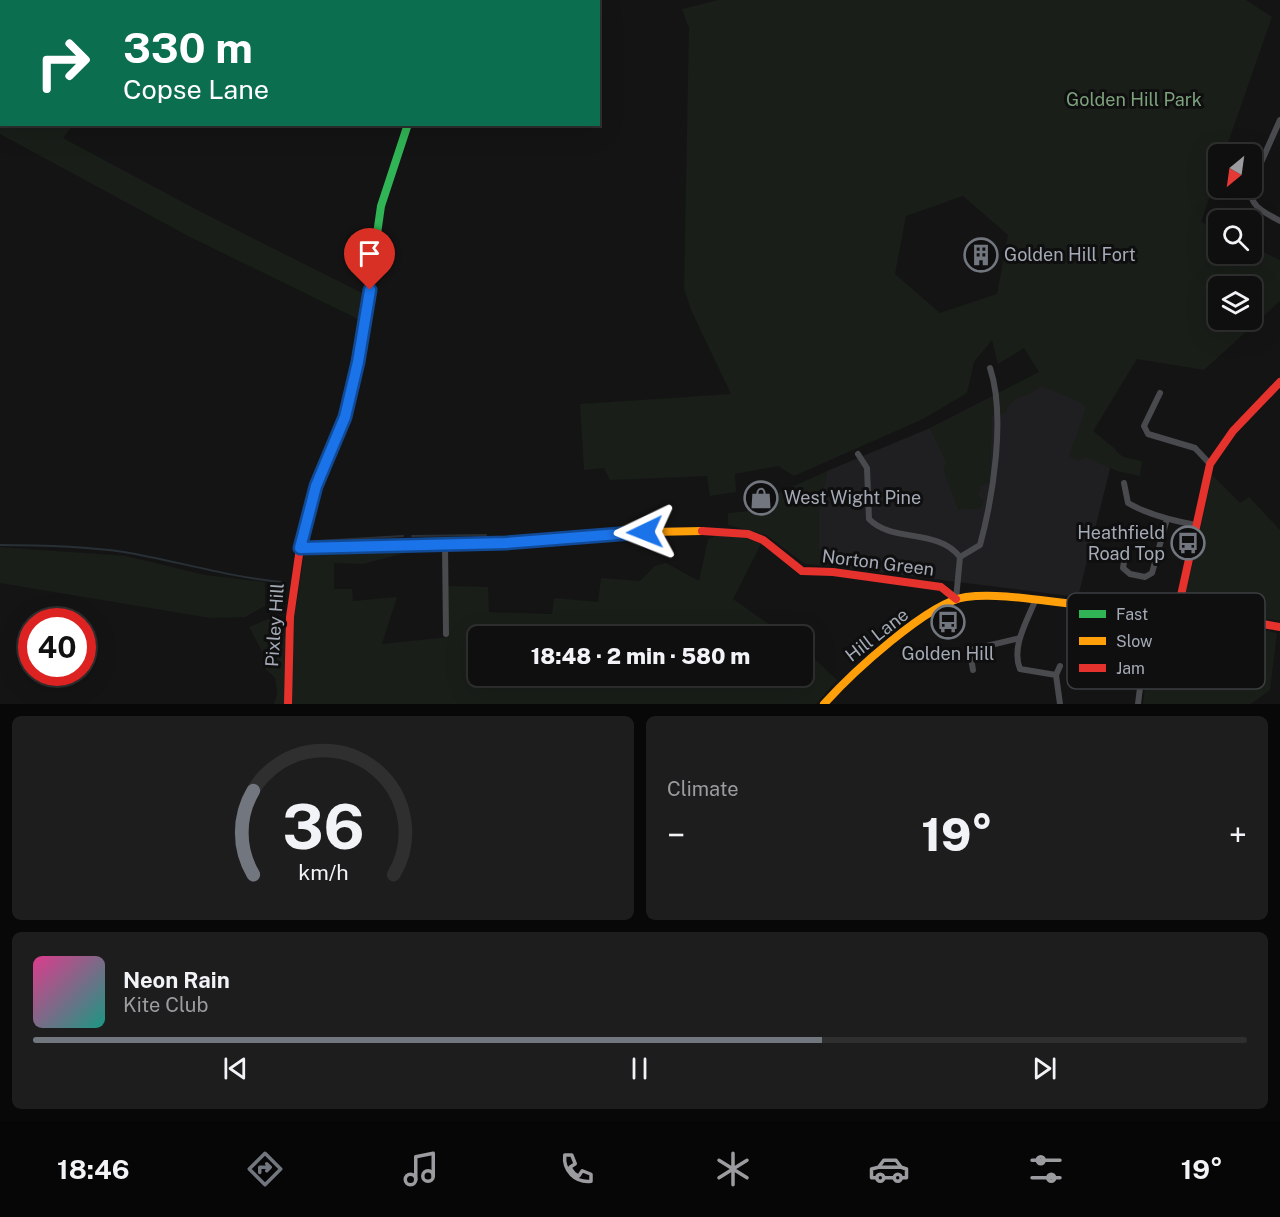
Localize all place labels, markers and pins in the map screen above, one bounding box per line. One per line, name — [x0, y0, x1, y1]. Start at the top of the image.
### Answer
pin — [344, 228, 395, 290]
building icon: Golden Hill Fort — [963, 237, 999, 273]
place label: Golden Hill Fort — [1004, 244, 1136, 265]
shop icon: West Wight Pine — [743, 480, 779, 516]
place label: West Wight Pine — [784, 487, 921, 508]
place label: Heathfield Road Top — [1077, 522, 1165, 564]
bus stop icon: Heathfield Road Top — [1170, 525, 1206, 561]
bus stop icon: Golden Hill — [930, 604, 966, 640]
place label: Golden Hill — [901, 643, 995, 664]

